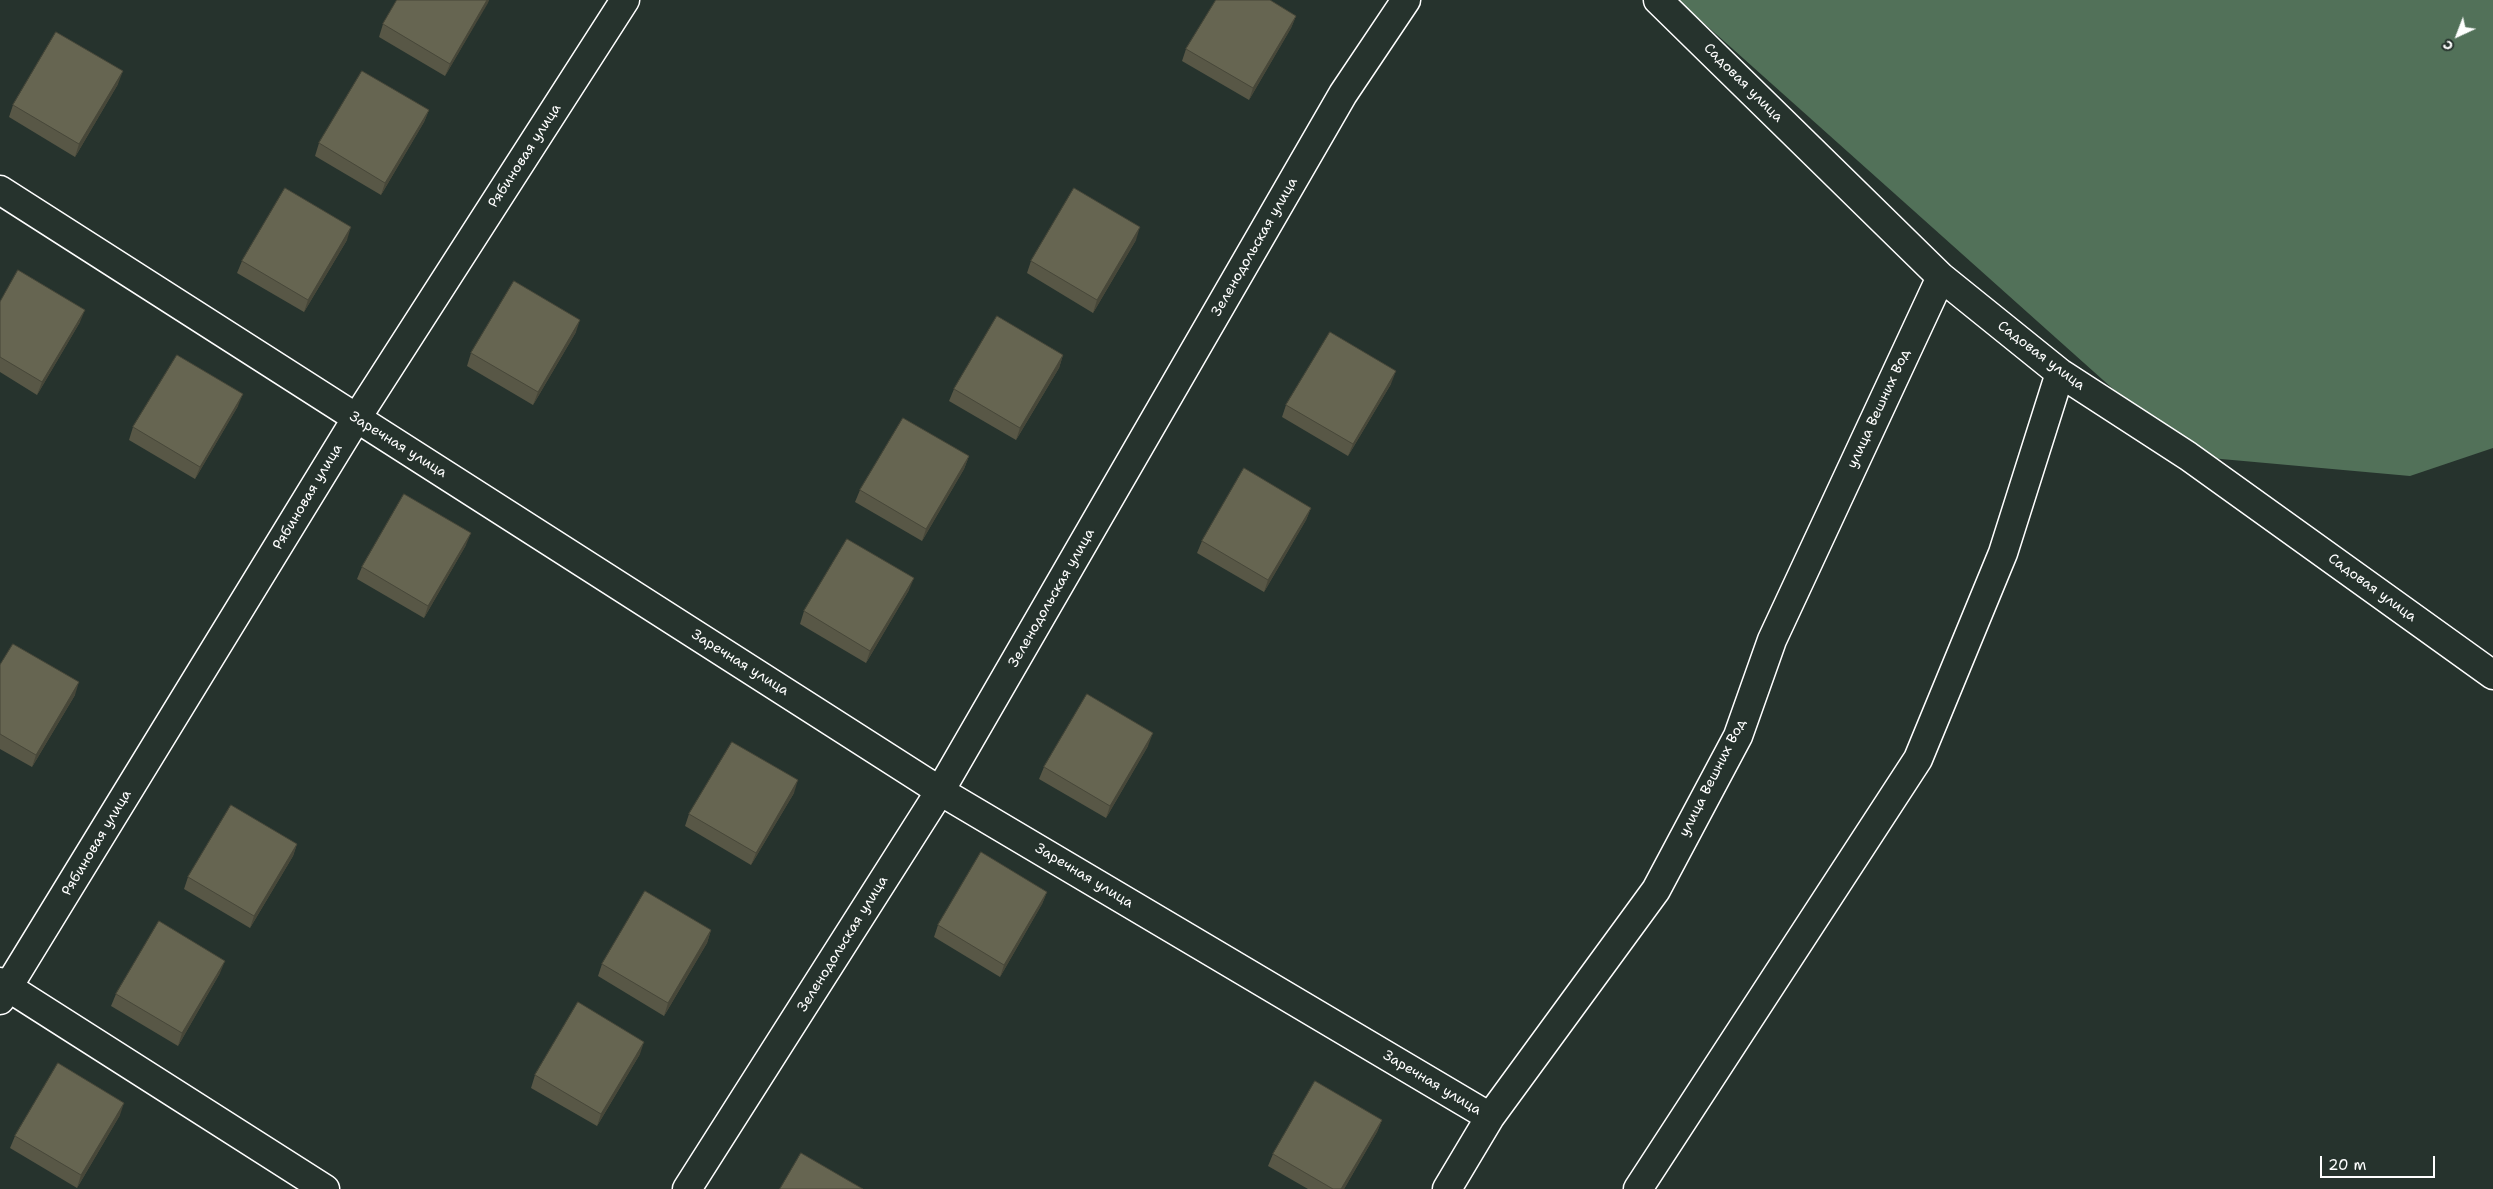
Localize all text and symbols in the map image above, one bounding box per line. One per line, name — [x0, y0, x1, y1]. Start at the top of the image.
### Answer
north arrow — [2433, 10, 2483, 60]
text: С — [2438, 36, 2457, 55]
street label: Садовая улица — [1700, 40, 1786, 126]
street label: Рябиновая улица — [485, 101, 565, 211]
street label: Зеленодольская улица — [1208, 175, 1302, 319]
street label: Садовая улица — [1994, 318, 2088, 394]
street label: улица Вешних Вод — [1844, 347, 1914, 471]
street label: Заречная улица — [346, 408, 450, 482]
street label: Рябиновая улица — [270, 441, 346, 553]
street label: Зеленодольская улица — [1005, 526, 1099, 670]
street label: Садовая улица — [2325, 550, 2419, 626]
street label: Заречная улица — [688, 626, 792, 700]
street label: улица Вешних Вод — [1676, 716, 1750, 840]
street label: Рябиновая улица — [59, 787, 135, 899]
street label: Заречная улица — [1032, 840, 1136, 912]
street label: Зеленодольская улица — [794, 873, 892, 1015]
street label: Заречная улица — [1380, 1047, 1484, 1119]
scale bar — [2323, 1146, 2438, 1178]
text: 20 m — [2328, 1155, 2367, 1175]

